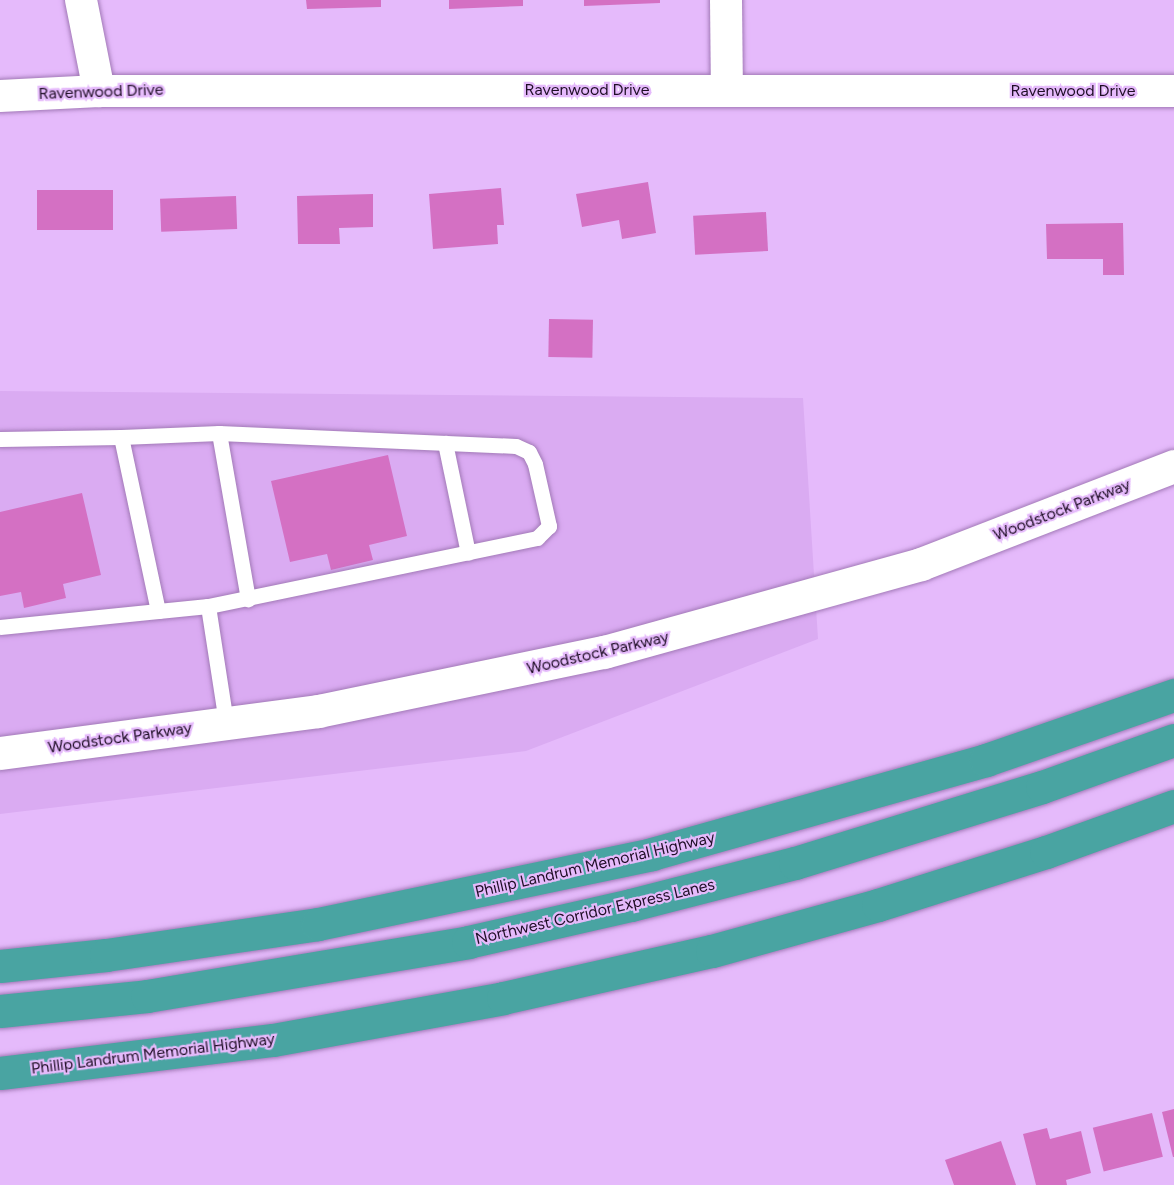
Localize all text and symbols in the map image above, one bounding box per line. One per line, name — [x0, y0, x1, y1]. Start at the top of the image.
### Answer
street label: Ravenwood Drive — [38, 80, 164, 104]
street label: Ravenwood Drive — [525, 80, 649, 100]
street label: Ravenwood Drive — [1011, 81, 1135, 101]
street label: Woodstock Parkway — [991, 475, 1133, 545]
street label: Woodstock Parkway — [525, 627, 671, 679]
street label: Woodstock Parkway — [47, 718, 193, 758]
street label: Phillip Landrum Memorial Highway — [473, 828, 717, 902]
street label: Northwest Corridor Express Lanes — [473, 875, 717, 949]
street label: Phillip Landrum Memorial Highway — [30, 1030, 276, 1078]

